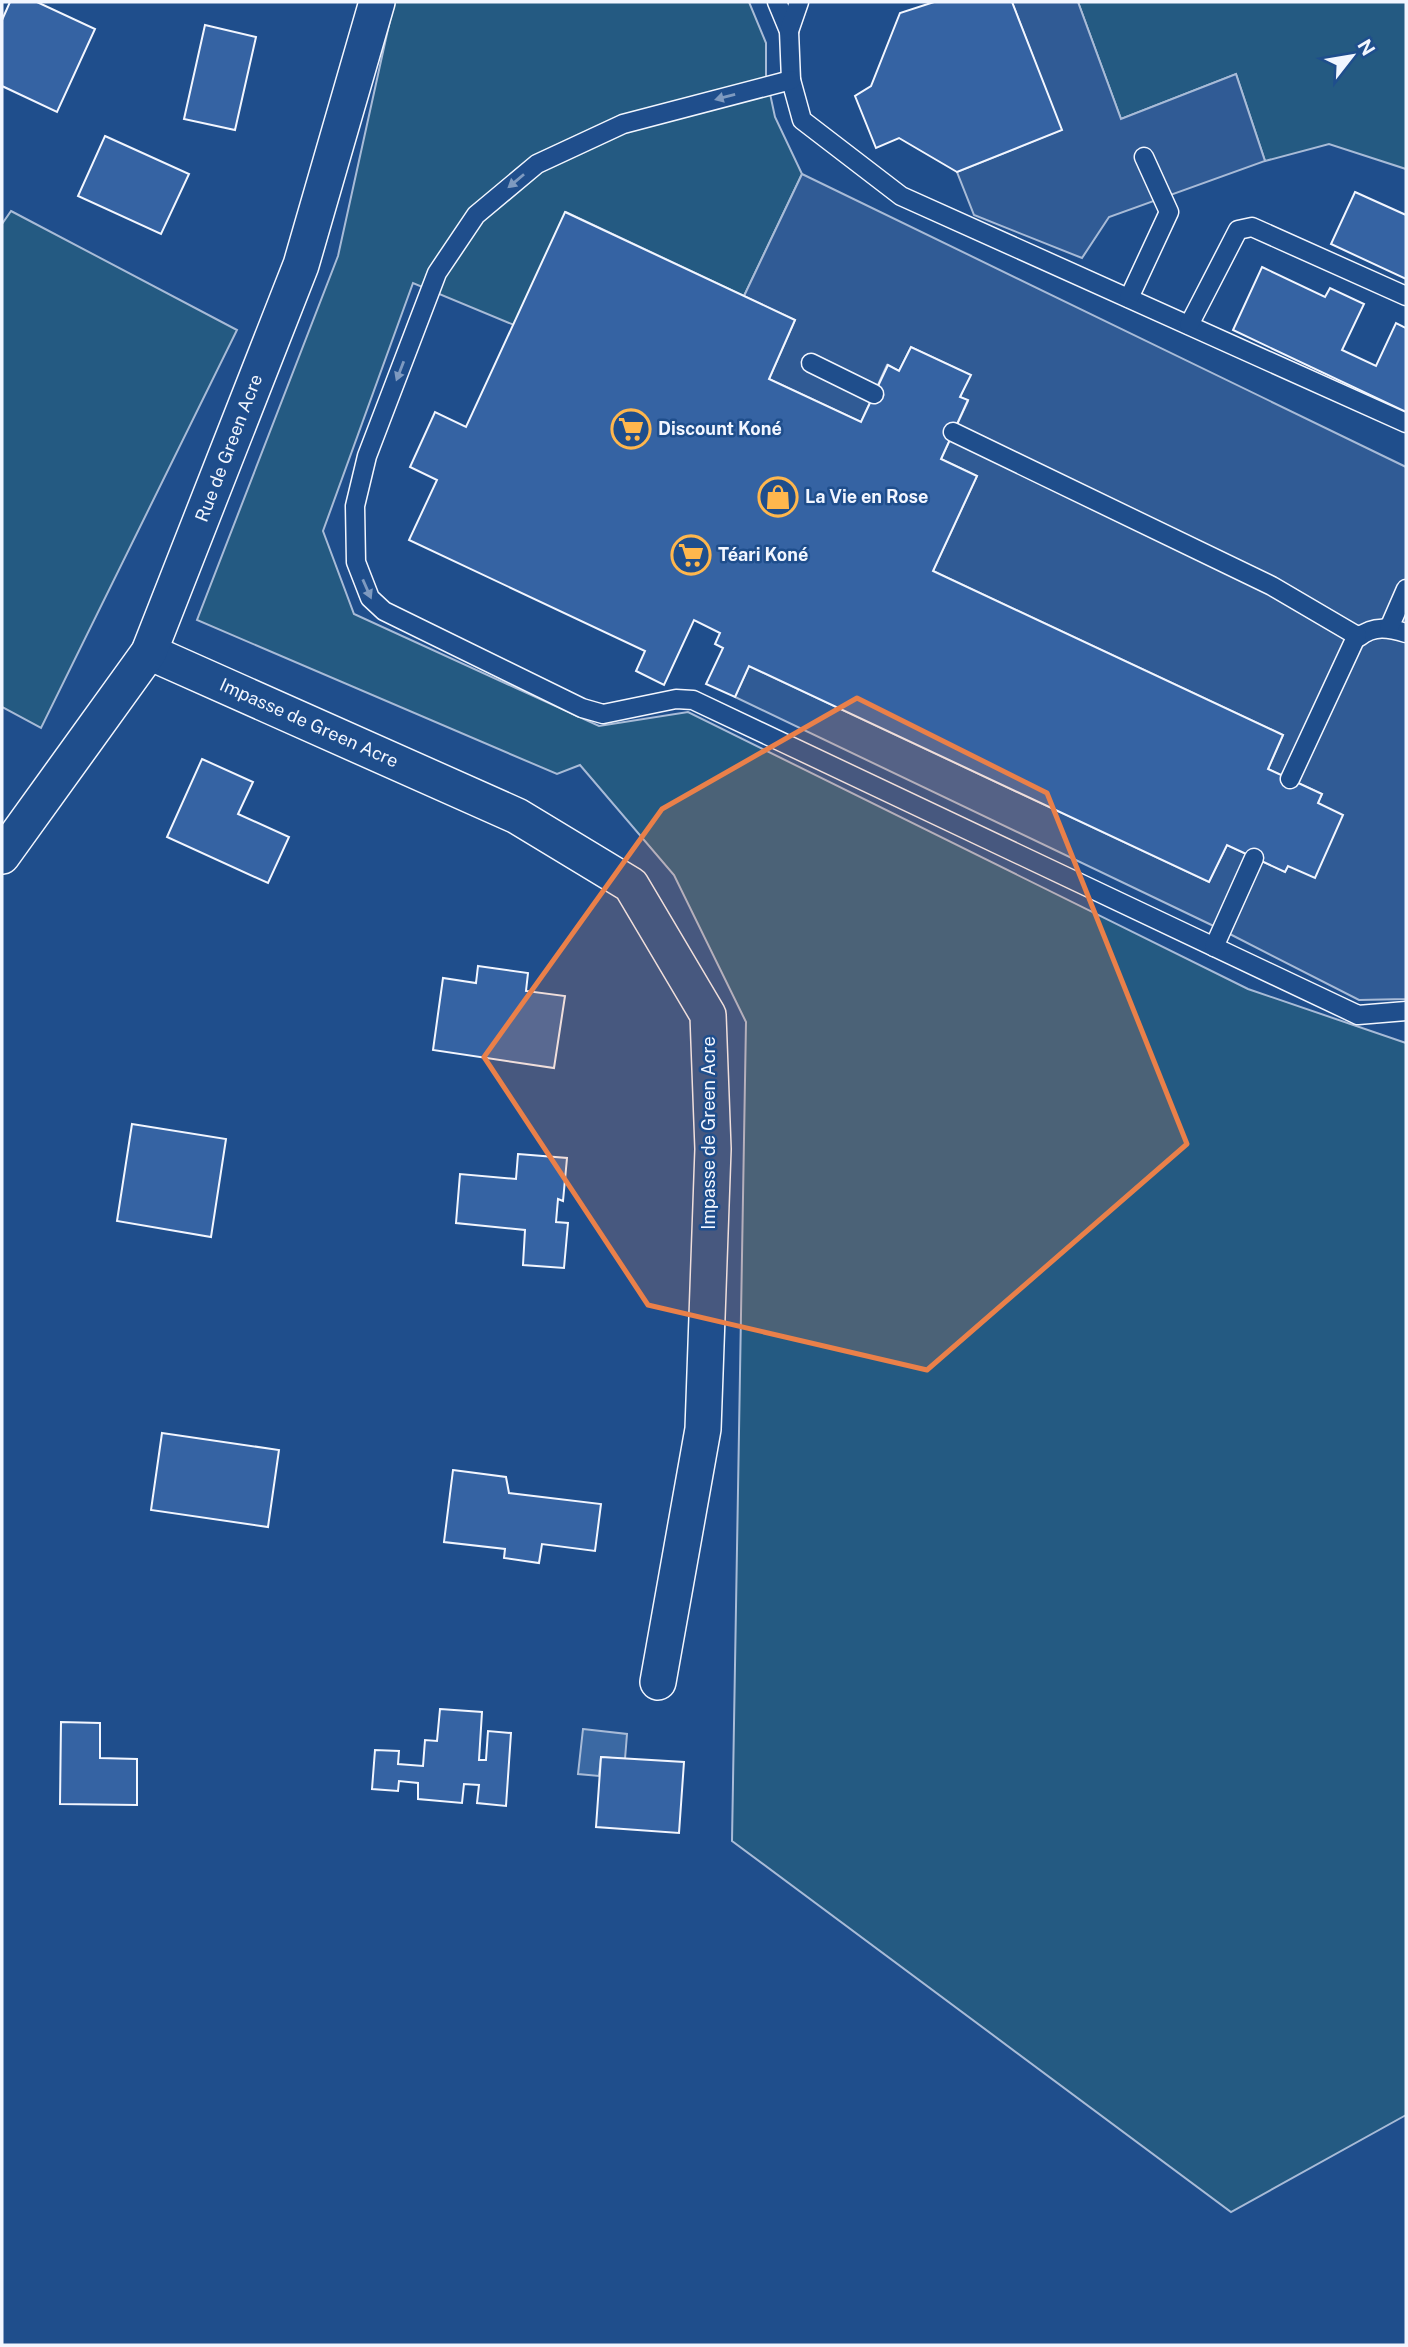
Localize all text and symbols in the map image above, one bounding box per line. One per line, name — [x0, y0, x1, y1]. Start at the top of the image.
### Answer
north arrow — [1317, 21, 1387, 91]
text: N — [1353, 35, 1380, 59]
one-way arrow — [714, 92, 736, 103]
one-way arrow — [508, 173, 525, 188]
one-way arrow — [394, 361, 405, 382]
street label: Rue de Green Acre — [191, 371, 266, 525]
supermarket icon: Discount Koné — [610, 408, 652, 450]
place label: Discount Koné — [658, 418, 782, 439]
shop icon: La Vie en Rose — [757, 476, 799, 518]
place label: La Vie en Rose — [805, 486, 928, 507]
supermarket icon: Téari Koné — [670, 534, 712, 576]
place label: Téari Koné — [718, 544, 808, 565]
one-way arrow — [361, 579, 373, 599]
street label: Impasse de Green Acre — [217, 674, 402, 771]
street label: Impasse de Green Acre — [698, 1036, 719, 1230]

